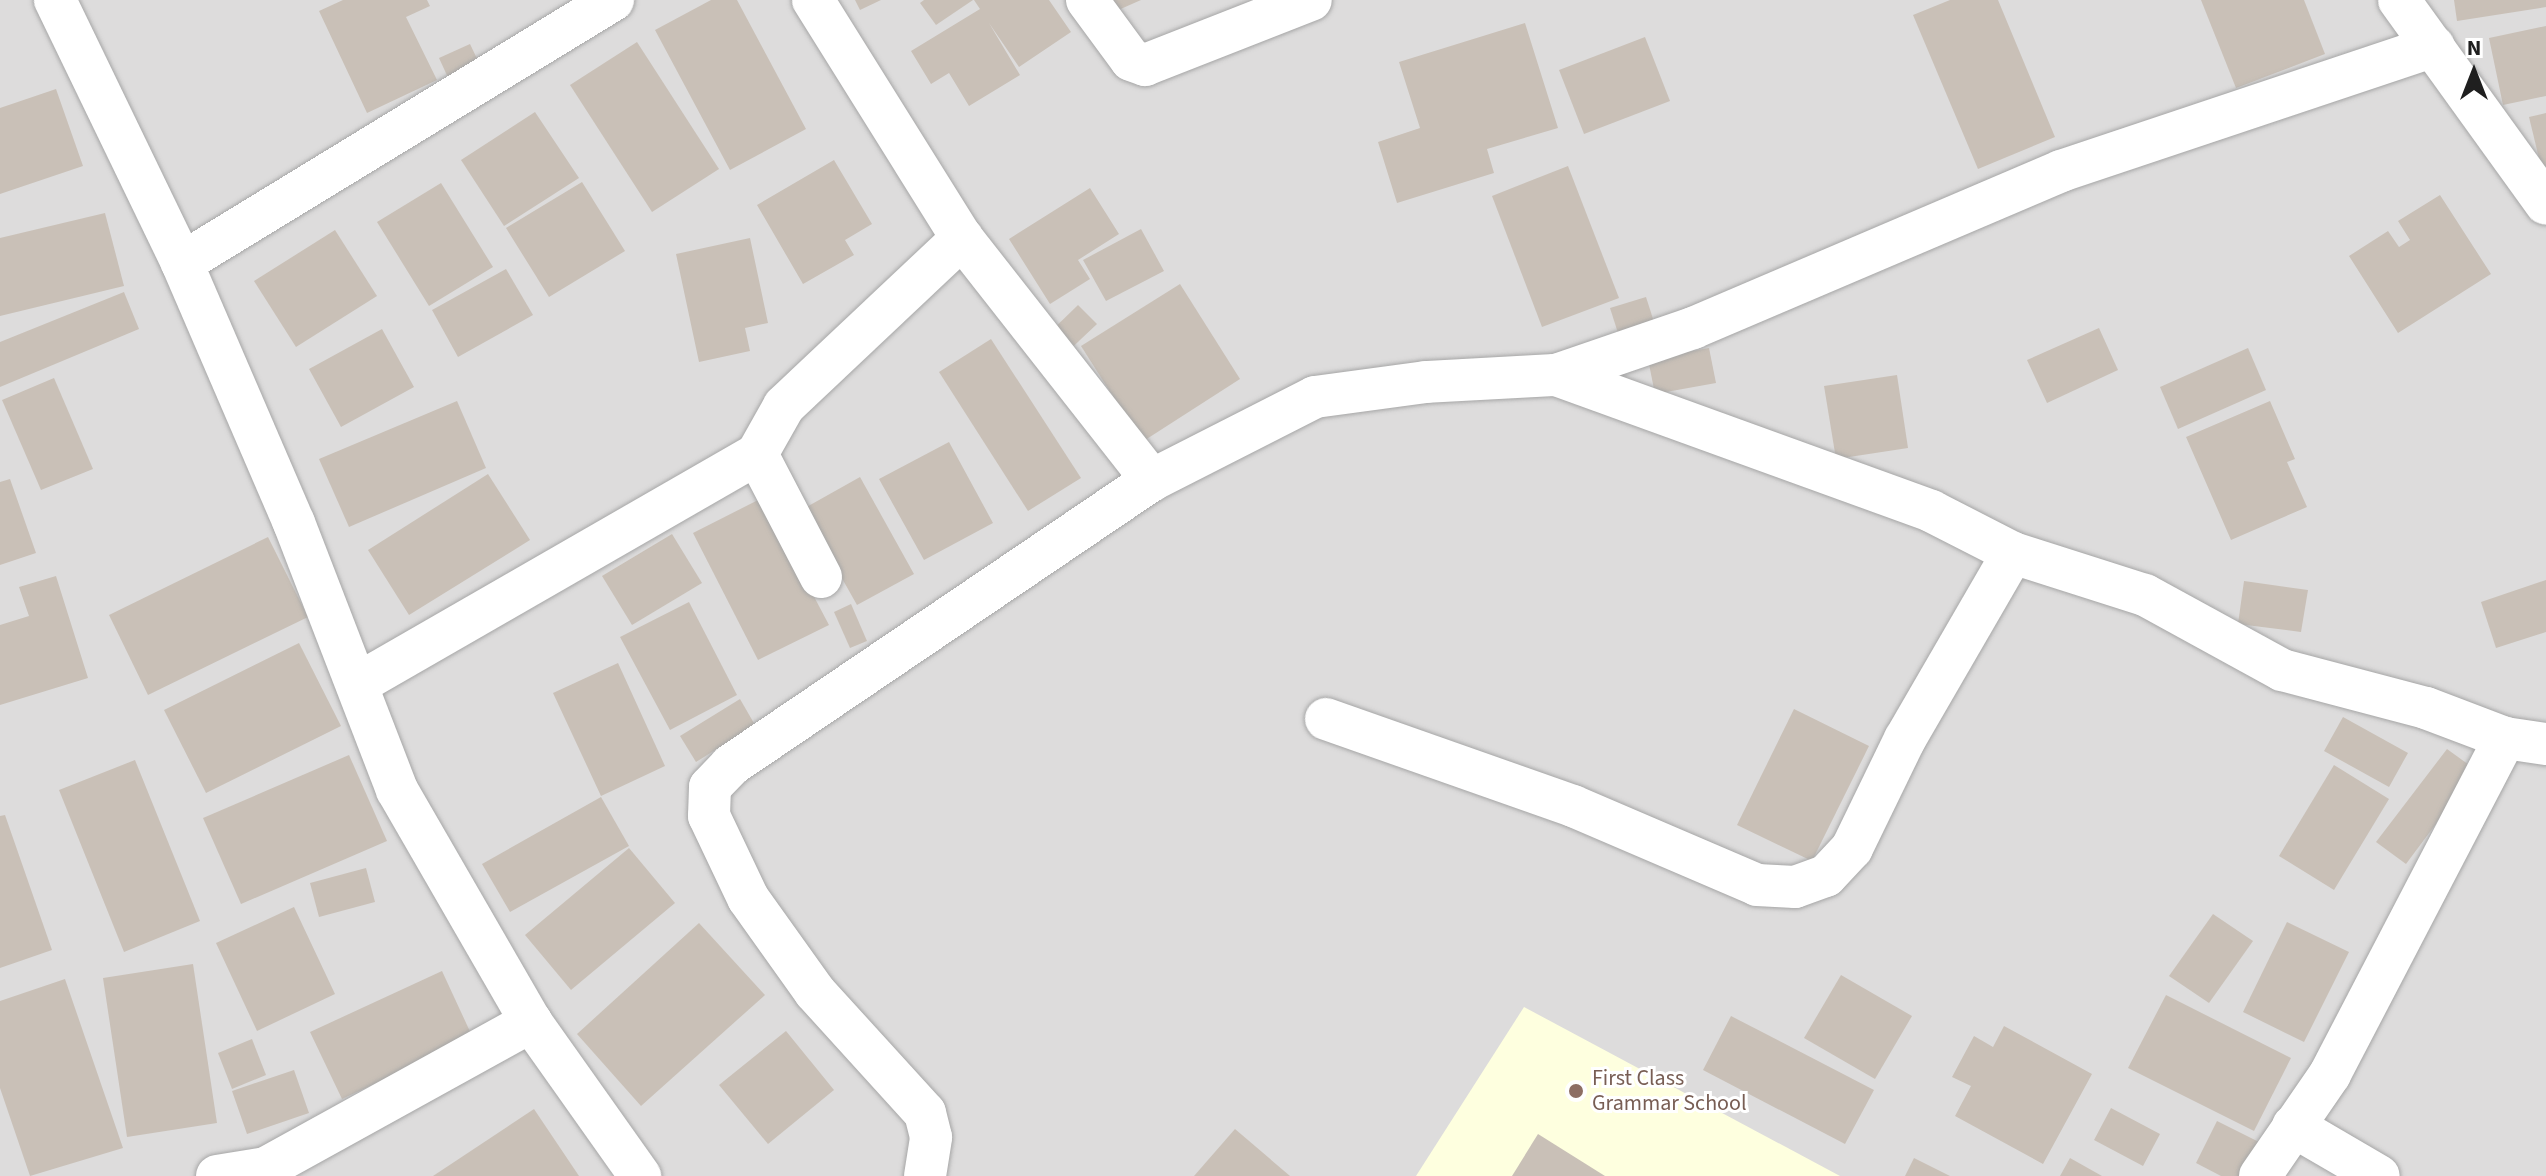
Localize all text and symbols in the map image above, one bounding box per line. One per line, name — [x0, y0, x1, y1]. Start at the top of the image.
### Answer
north arrow — [2434, 32, 2514, 112]
text: N — [2467, 32, 2481, 64]
place label: First Class Grammar School — [1592, 1065, 1747, 1116]
marker: First Class Grammar School — [1567, 1082, 1585, 1100]

